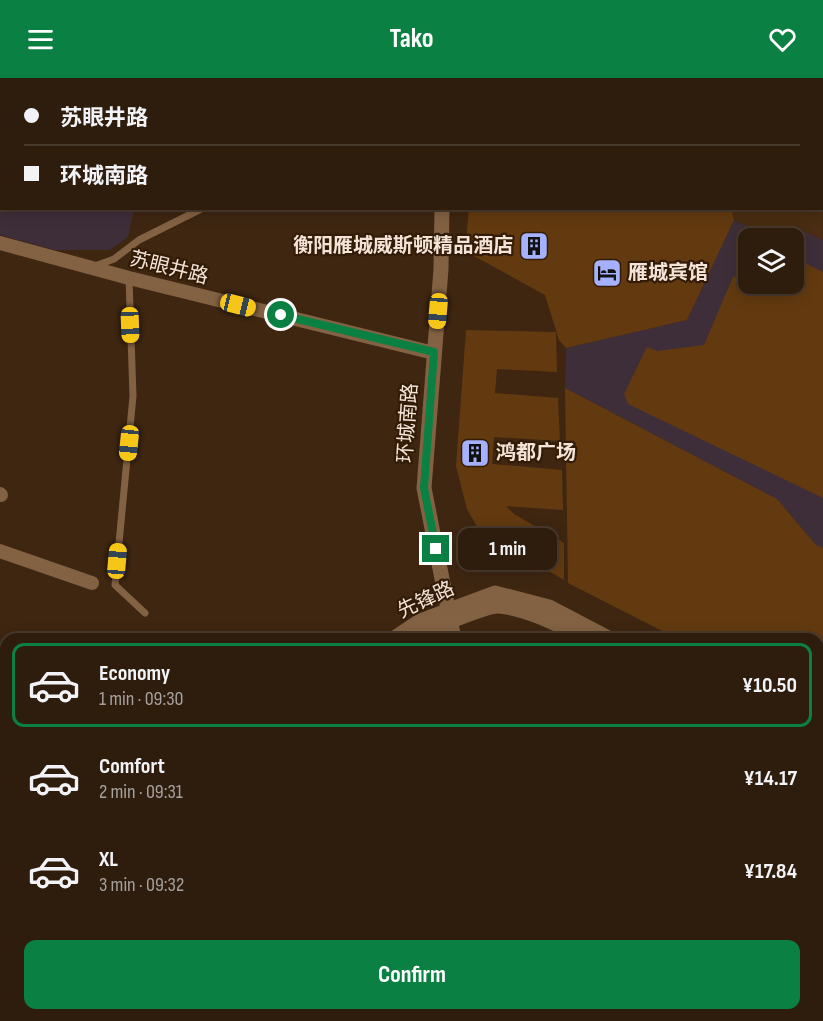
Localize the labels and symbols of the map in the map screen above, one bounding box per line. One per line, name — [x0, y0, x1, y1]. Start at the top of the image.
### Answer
building icon: 衡阳雁城威斯顿精品酒店 — [518, 230, 550, 262]
place label: 衡阳雁城威斯顿精品酒店 — [293, 234, 513, 258]
street label: 苏眼井路 — [127, 247, 211, 289]
hotel icon: 雁城宾馆 — [591, 257, 623, 289]
place label: 雁城宾馆 — [628, 261, 708, 285]
car — [218, 292, 258, 318]
car — [427, 292, 449, 330]
route start — [267, 301, 294, 328]
car — [120, 307, 140, 343]
street label: 环城南路 — [393, 382, 423, 464]
car — [118, 424, 140, 462]
building icon: 鸿都广场 — [459, 437, 491, 469]
place label: 鸿都广场 — [496, 441, 576, 465]
callout: 1 min — [457, 528, 556, 570]
route end — [422, 535, 449, 562]
car — [106, 542, 128, 580]
street label: 先锋路 — [394, 576, 458, 624]

